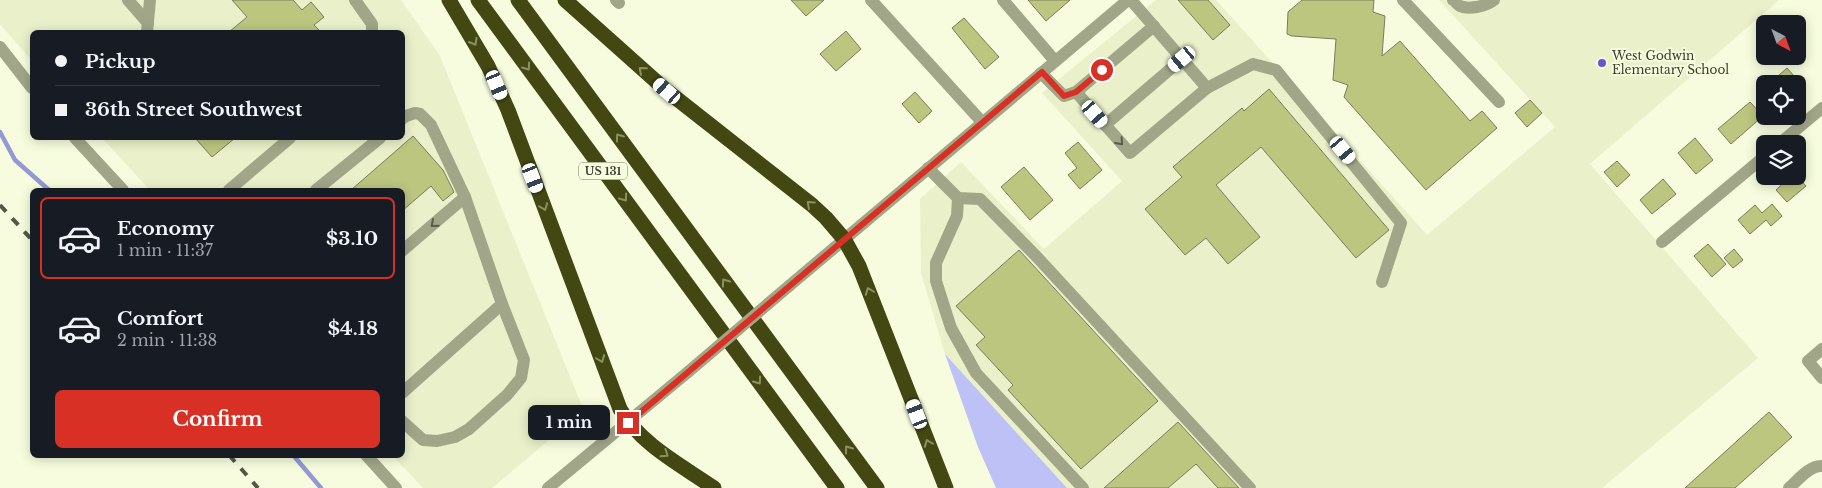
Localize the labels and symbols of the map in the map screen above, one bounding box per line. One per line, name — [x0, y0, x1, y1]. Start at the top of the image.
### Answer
north arrow — [1756, 15, 1806, 65]
one-way arrow — [468, 36, 478, 45]
car — [1165, 44, 1198, 74]
place label: West Godwin Elementary School — [1611, 48, 1729, 77]
marker: West Godwin Elementary School — [1596, 57, 1608, 69]
route start — [1091, 59, 1113, 81]
one-way arrow — [522, 61, 530, 70]
one-way arrow — [639, 67, 648, 76]
car — [484, 68, 509, 102]
car — [650, 75, 683, 107]
car — [1079, 98, 1110, 130]
one-way arrow — [616, 134, 624, 143]
car — [1327, 134, 1358, 166]
one-way arrow — [1114, 137, 1123, 146]
car — [520, 161, 545, 195]
road number: US 131 — [579, 162, 627, 180]
one-way arrow — [618, 192, 627, 202]
one-way arrow — [807, 201, 816, 210]
one-way arrow — [538, 202, 548, 211]
one-way arrow — [431, 218, 440, 227]
one-way arrow — [722, 278, 731, 288]
one-way arrow — [865, 287, 875, 296]
one-way arrow — [595, 355, 605, 363]
one-way arrow — [752, 375, 761, 385]
car — [904, 397, 929, 431]
callout: 1 min — [528, 406, 610, 440]
route end — [617, 412, 639, 434]
one-way arrow — [924, 439, 934, 447]
one-way arrow — [845, 445, 854, 455]
one-way arrow — [659, 448, 668, 457]

